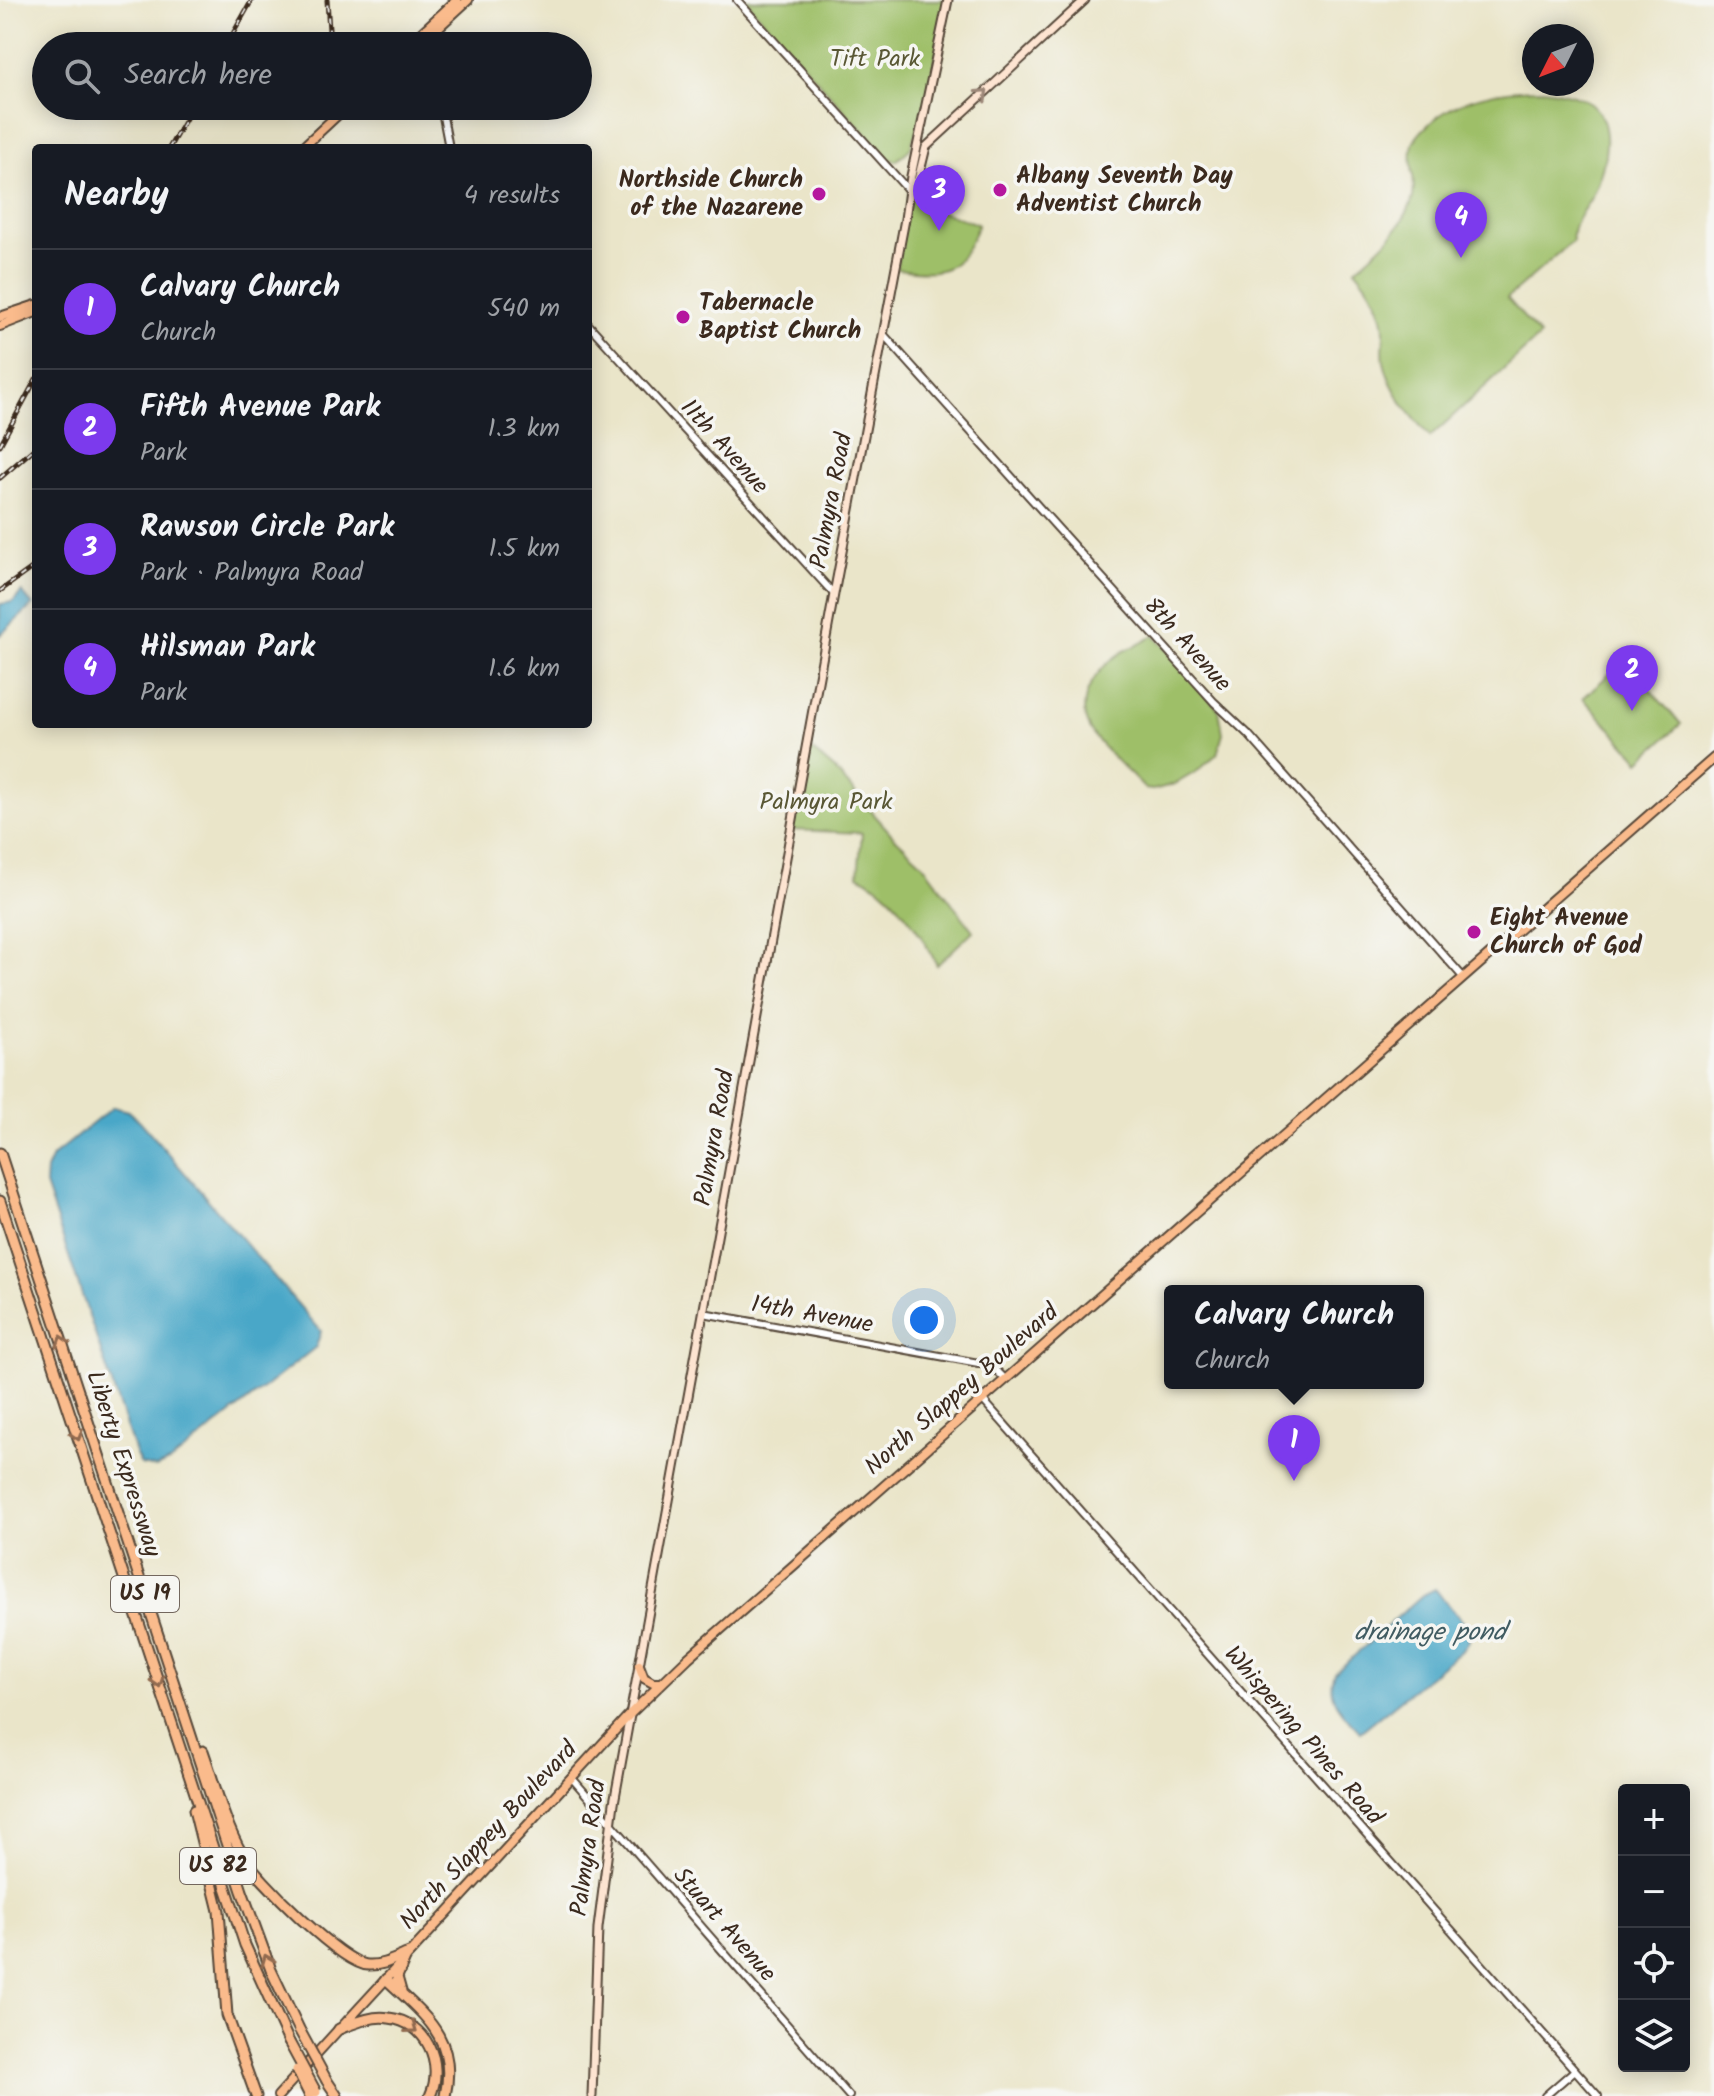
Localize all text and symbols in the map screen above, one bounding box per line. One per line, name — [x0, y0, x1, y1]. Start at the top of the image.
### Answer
north arrow — [1522, 24, 1594, 96]
search box — [32, 32, 592, 120]
park label: Tift Park — [830, 40, 921, 79]
text: Search here — [124, 52, 272, 100]
icon: search — [60, 54, 104, 98]
one-way arrow — [974, 90, 989, 104]
place label: Albany Seventh Day Adventist Church — [1016, 157, 1233, 224]
place label: Northside Church of the Nazarene — [619, 161, 803, 228]
pin: 3 — [913, 165, 965, 231]
text: Nearby — [64, 169, 169, 223]
text: 4 results — [464, 175, 560, 217]
marker: Albany Seventh Day Adventist Church — [991, 181, 1009, 199]
marker: Northside Church of the Nazarene — [810, 185, 828, 203]
pin: 4 — [1435, 192, 1487, 258]
text: Calvary Church — [140, 264, 340, 312]
place label: Tabernacle Baptist Church — [699, 284, 861, 351]
text: 1 — [86, 288, 94, 330]
text: 540 m — [488, 288, 560, 330]
marker: Tabernacle Baptist Church — [674, 308, 692, 326]
text: Church — [140, 312, 216, 354]
text: Fifth Avenue Park — [140, 384, 380, 432]
street label: 11th Avenue — [670, 390, 778, 504]
text: 2 — [82, 408, 98, 450]
text: 1.3 km — [488, 408, 560, 450]
street label: Palmyra Road — [800, 429, 864, 572]
text: Park — [140, 432, 187, 474]
text: Rawson Circle Park — [140, 504, 394, 552]
text: 3 — [83, 528, 97, 570]
text: 1.5 km — [488, 528, 560, 570]
text: Park · Palmyra Road — [140, 552, 363, 594]
street label: 8th Avenue — [1133, 589, 1241, 702]
text: Hilsman Park — [140, 624, 315, 672]
pin: 2 — [1606, 645, 1658, 711]
text: 4 — [83, 648, 97, 690]
text: 1.6 km — [488, 648, 560, 690]
text: Park — [140, 672, 187, 714]
park label: Palmyra Park — [760, 783, 893, 822]
place label: Eight Avenue Church of God — [1490, 899, 1643, 966]
marker: Eight Avenue Church of God — [1465, 923, 1483, 941]
street label: Palmyra Road — [684, 1066, 746, 1209]
street label: 14th Avenue — [748, 1285, 876, 1345]
popup — [1164, 1285, 1424, 1389]
text: Calvary Church — [1194, 1292, 1394, 1340]
street label: North Slappey Boulevard — [856, 1294, 1069, 1486]
your location — [904, 1300, 944, 1340]
one-way arrow — [55, 1335, 71, 1349]
text: Church — [1194, 1340, 1270, 1382]
street label: Liberty Expressway — [74, 1366, 172, 1563]
pin: 1 — [1268, 1415, 1320, 1481]
one-way arrow — [68, 1428, 84, 1441]
road number: US 19 — [111, 1576, 179, 1612]
water label: drainage pond — [1354, 1612, 1512, 1654]
street label: Whispering Pines Road — [1214, 1637, 1393, 1835]
one-way arrow — [149, 1674, 165, 1688]
street label: North Slappey Boulevard — [390, 1732, 588, 1940]
street label: Palmyra Road — [560, 1776, 618, 1919]
map controls — [1618, 1784, 1690, 2072]
button: + — [1618, 1784, 1690, 1856]
road number: US 82 — [180, 1848, 256, 1884]
button: − — [1618, 1856, 1690, 1928]
street label: Stuart Avenue — [663, 1858, 786, 1992]
button: locate — [1618, 1928, 1690, 2000]
one-way arrow — [260, 1954, 277, 1968]
button: layers — [1618, 2000, 1690, 2072]
one-way arrow — [403, 2019, 417, 2034]

